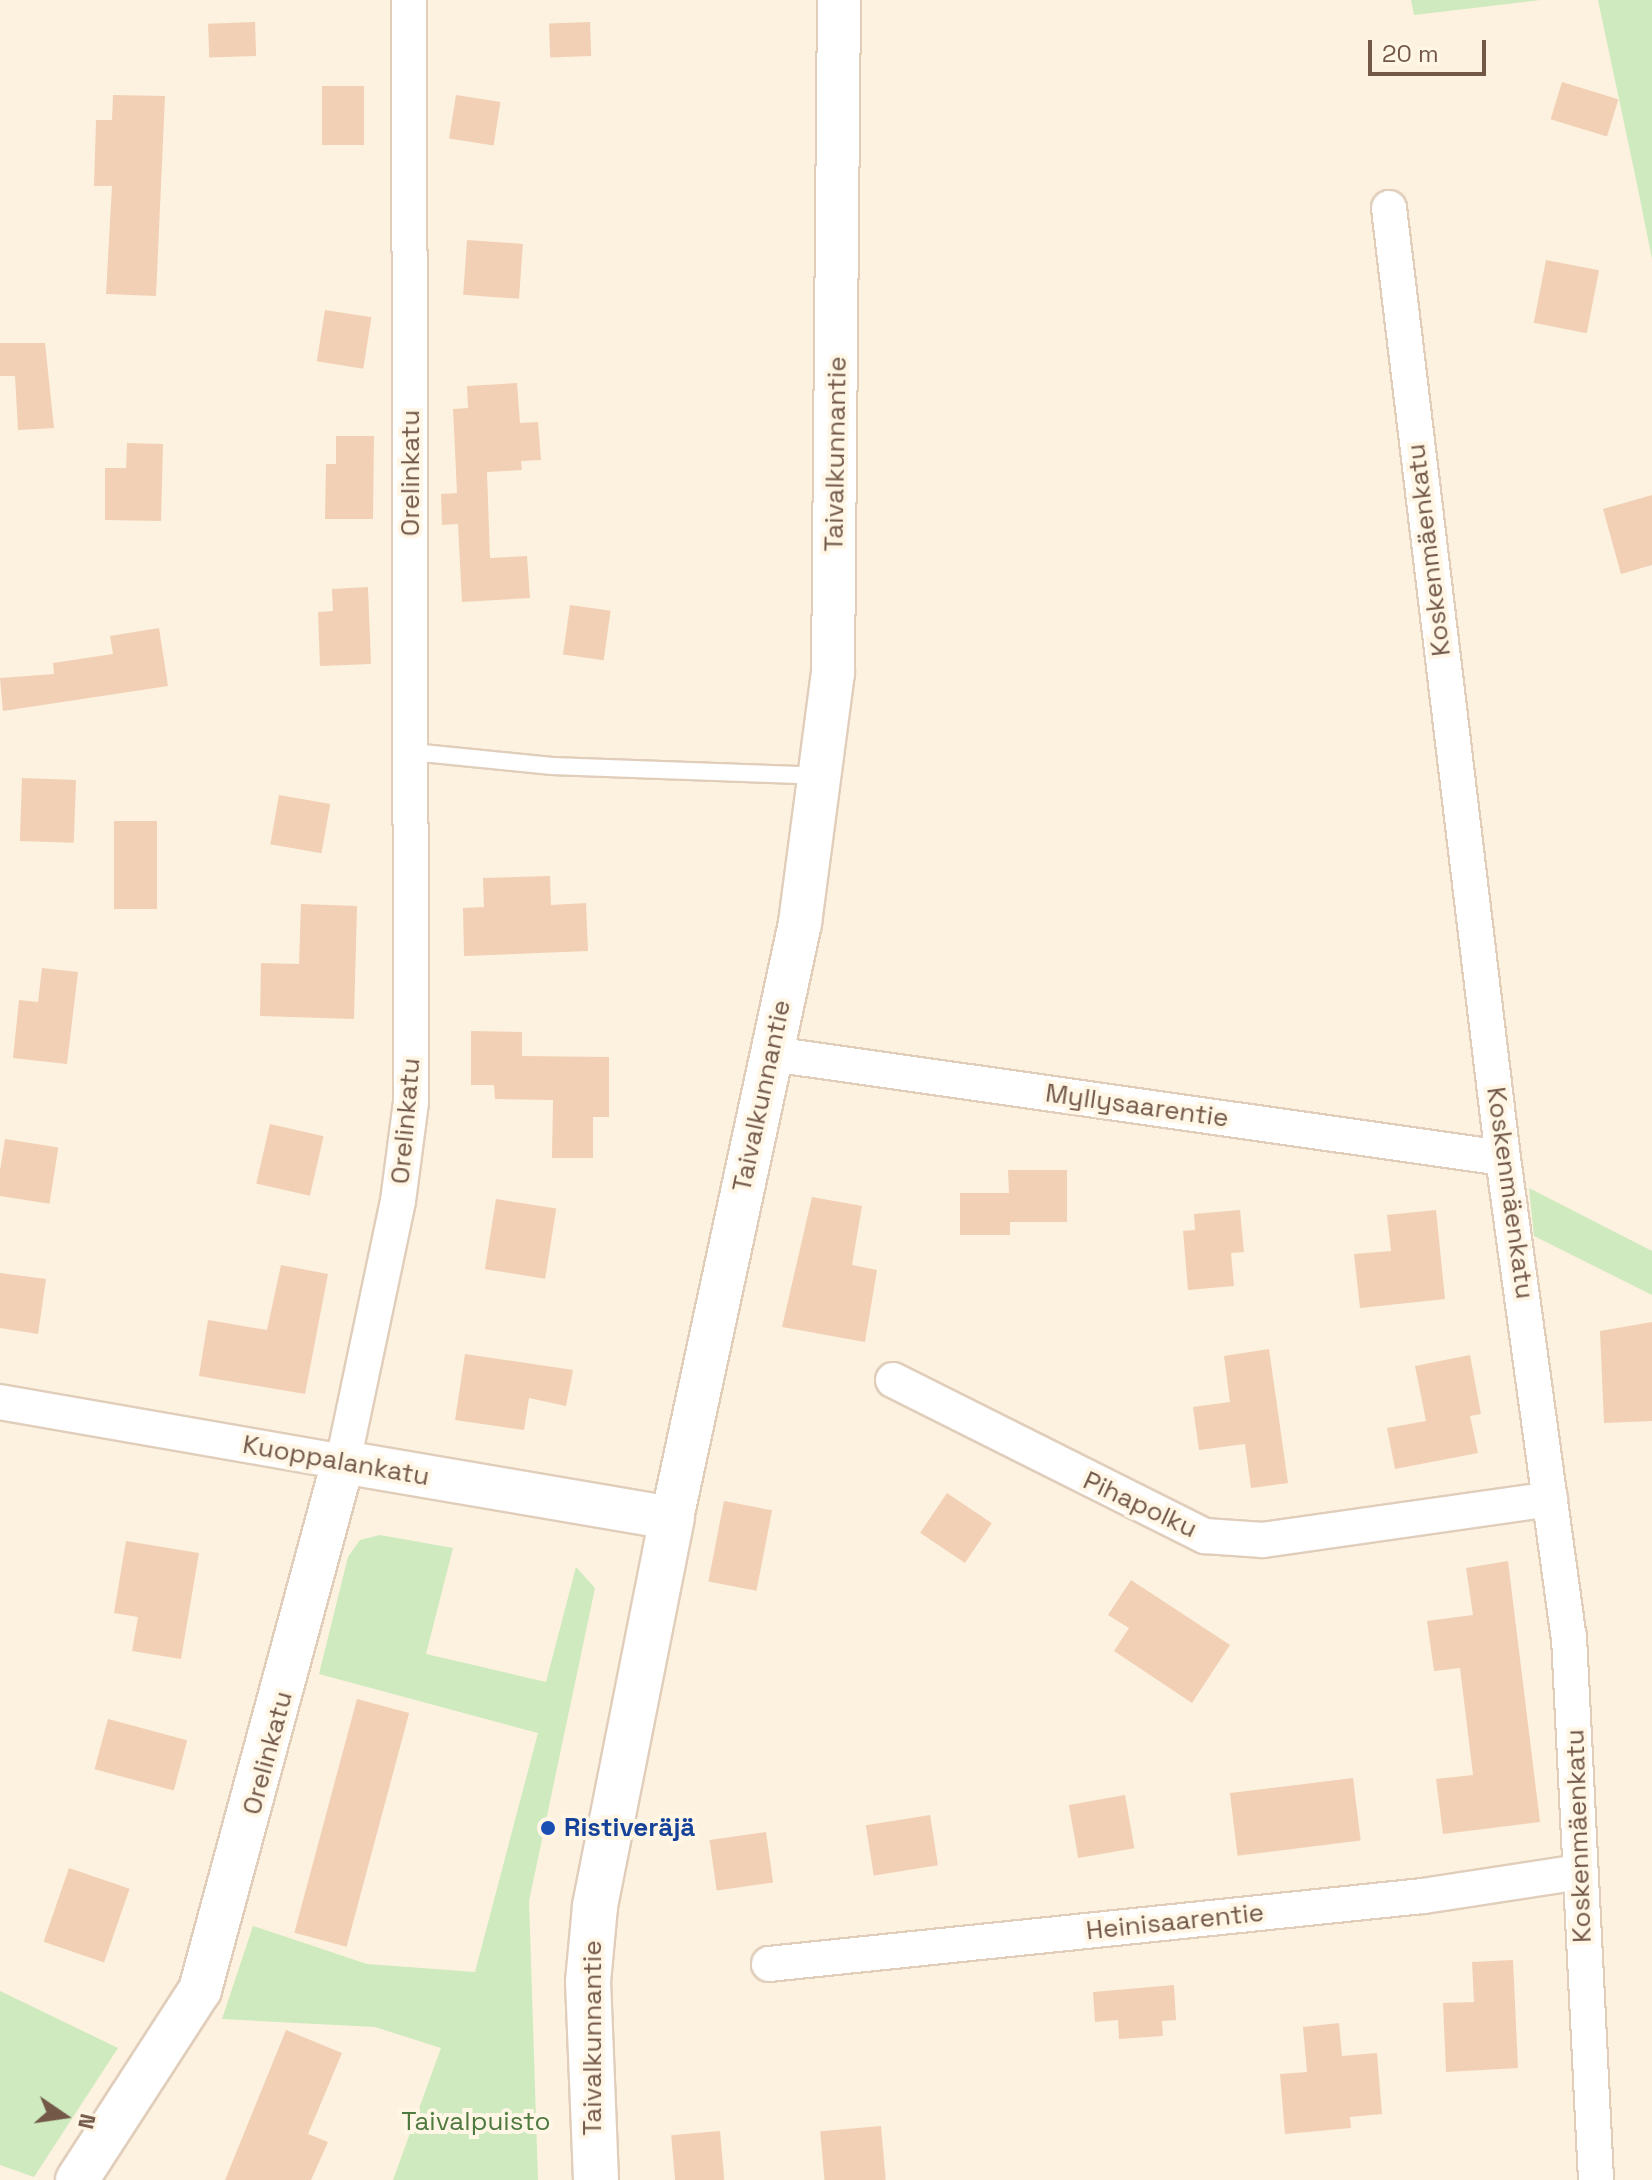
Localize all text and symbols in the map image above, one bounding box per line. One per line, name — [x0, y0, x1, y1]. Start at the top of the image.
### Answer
scale bar — [1372, 24, 1490, 74]
text: 20 m — [1382, 38, 1439, 69]
street label: Taivalkunnantie — [819, 356, 853, 552]
street label: Orelinkatu — [395, 410, 427, 536]
street label: Koskenmäenkatu — [1400, 442, 1458, 658]
street label: Taivalkunnantie — [726, 997, 798, 1195]
street label: Orelinkatu — [385, 1057, 427, 1185]
street label: Myllysaarentie — [1043, 1078, 1231, 1134]
street label: Koskenmäenkatu — [1480, 1085, 1540, 1301]
street label: Kuoppalankatu — [240, 1429, 432, 1493]
street label: Pihapolku — [1078, 1465, 1202, 1545]
street label: Orelinkatu — [237, 1688, 299, 1818]
street label: Koskenmäenkatu — [1560, 1729, 1598, 1943]
place label: Ristiveräjä — [564, 1812, 695, 1844]
marker: Ristiveräjä — [539, 1819, 557, 1837]
street label: Heinisaarentie — [1085, 1897, 1265, 1947]
street label: Taivalkunnantie — [577, 1940, 609, 2136]
north arrow — [24, 2076, 104, 2156]
park label: Taivalpuisto — [401, 2106, 551, 2138]
text: N — [72, 2111, 103, 2132]

